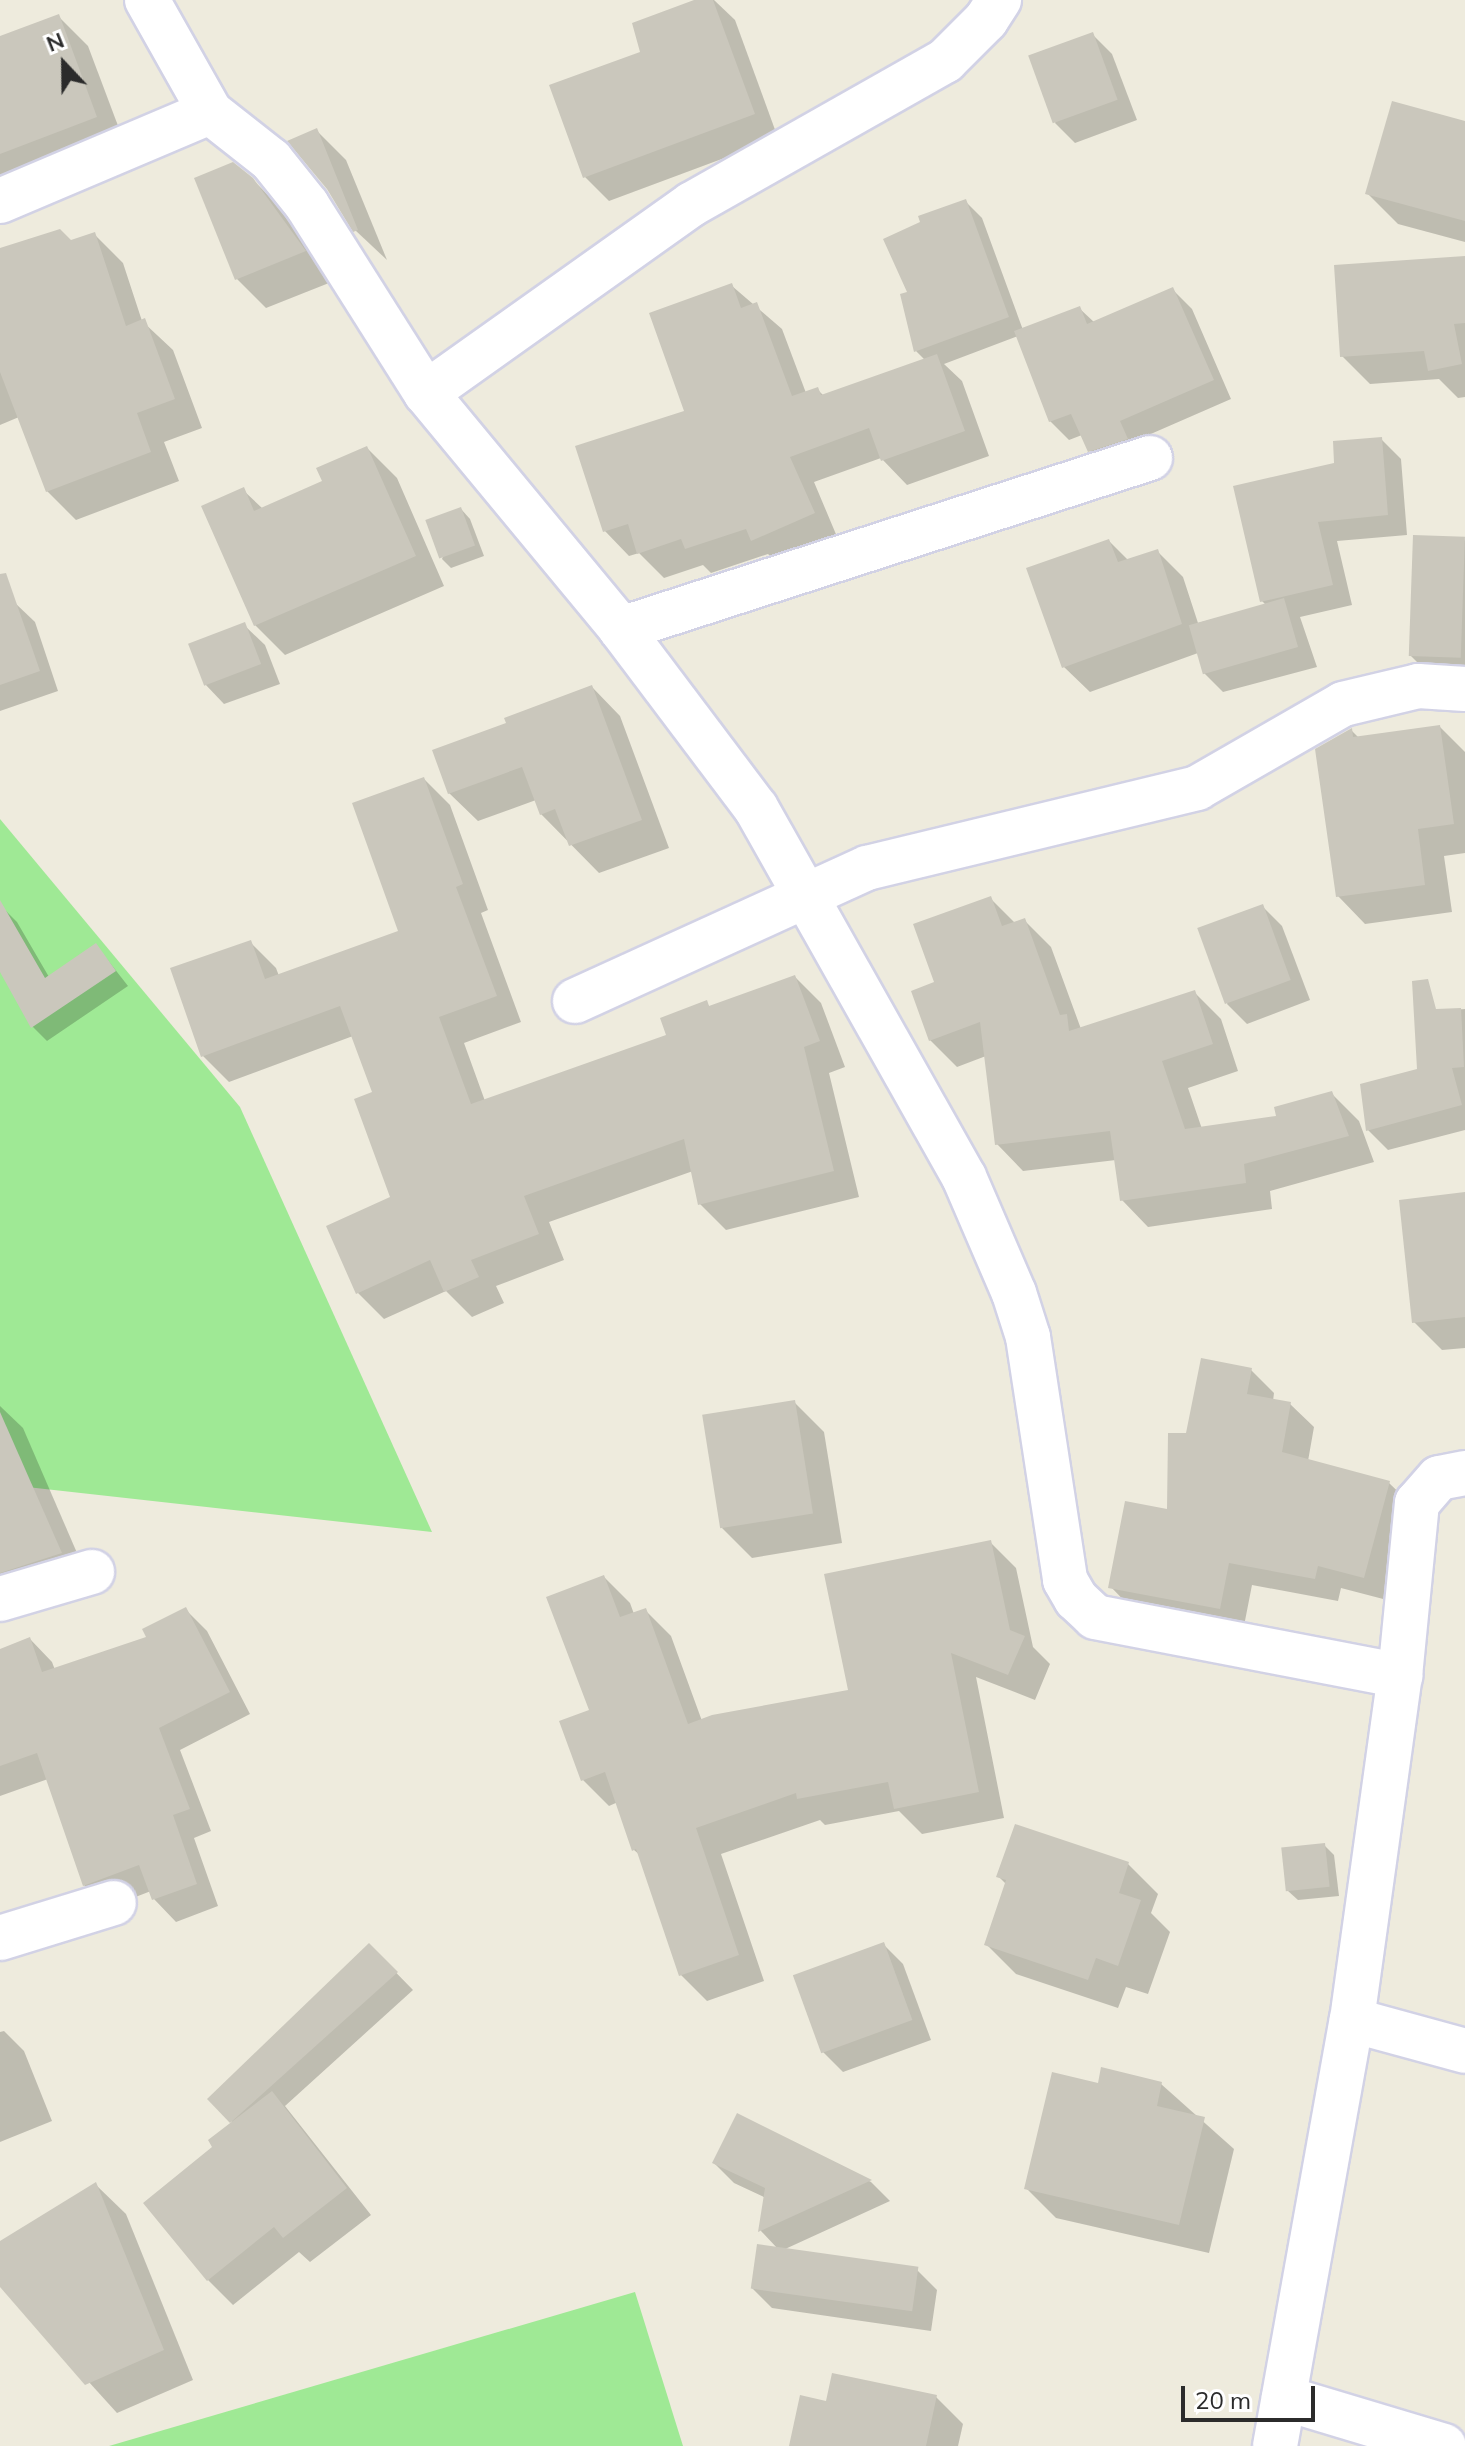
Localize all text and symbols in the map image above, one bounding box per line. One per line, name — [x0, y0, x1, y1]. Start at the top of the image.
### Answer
north arrow — [24, 24, 104, 104]
text: N — [42, 26, 68, 58]
scale bar — [1185, 2370, 1319, 2420]
text: 20 m — [1195, 2385, 1251, 2415]

